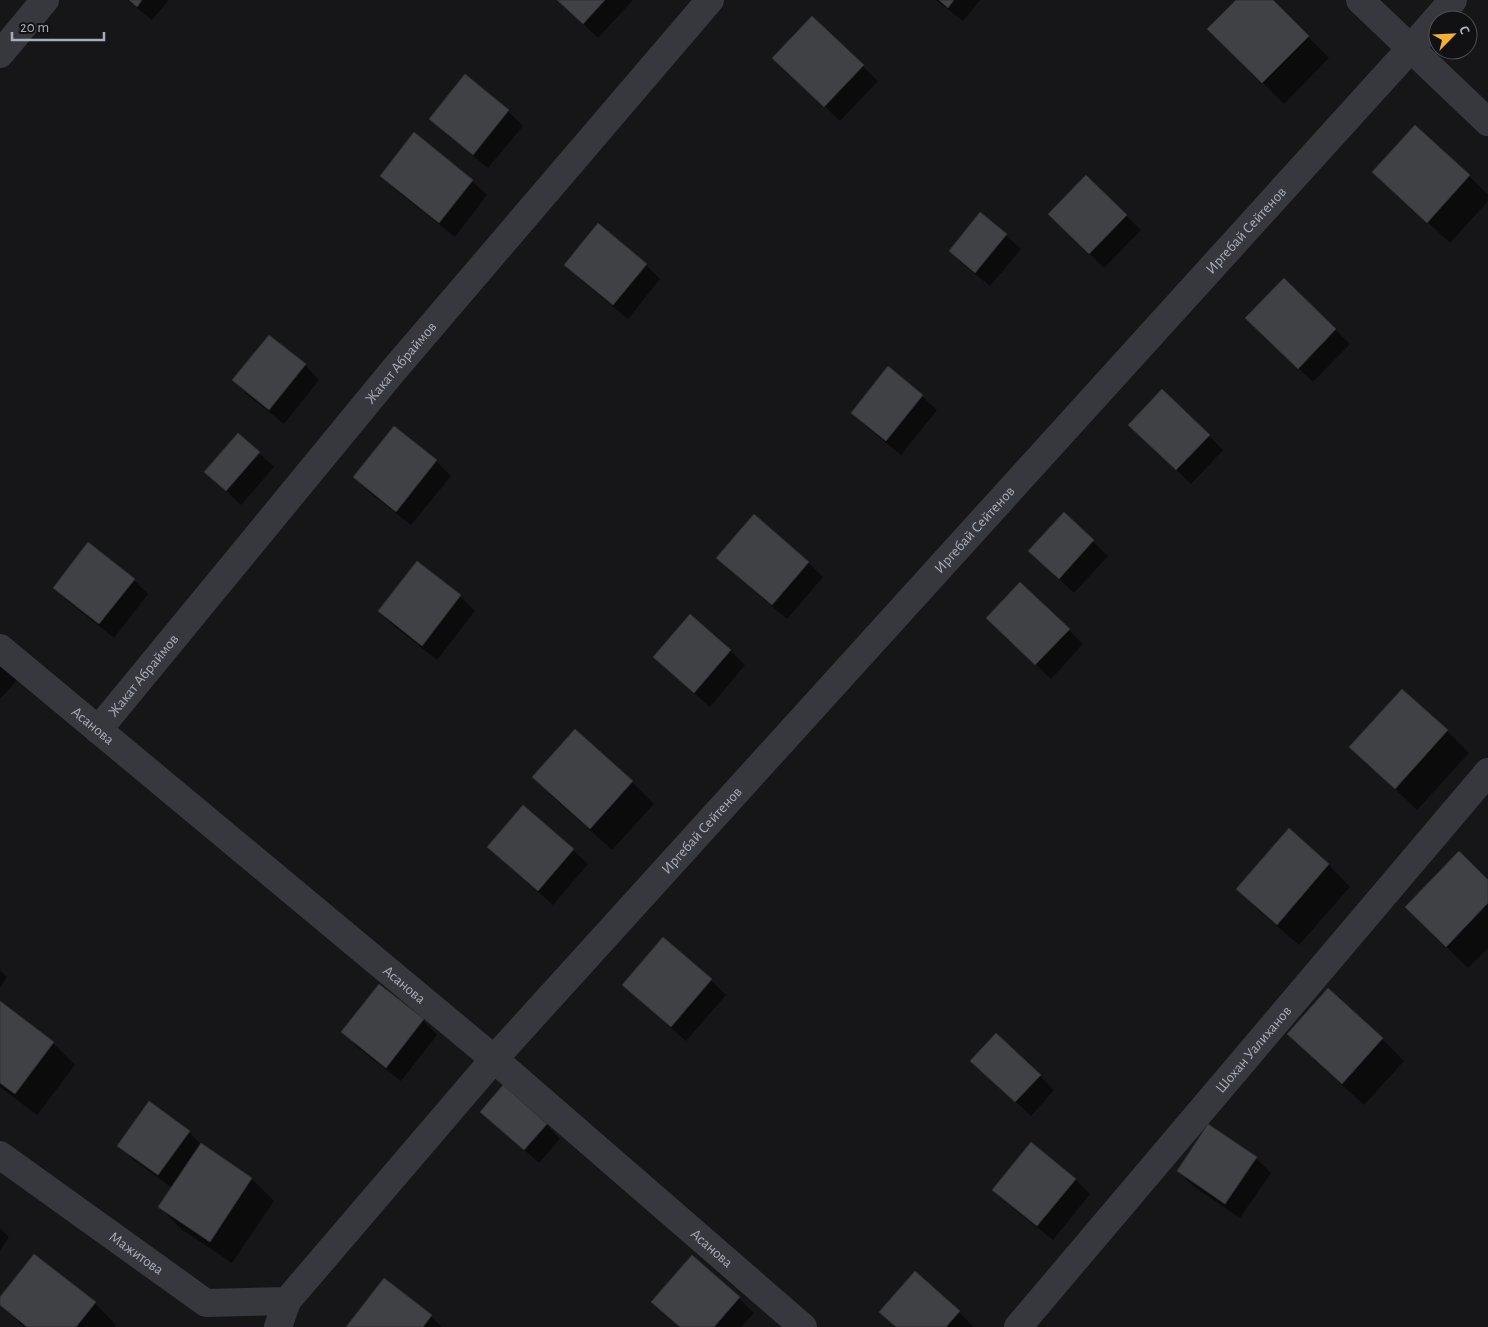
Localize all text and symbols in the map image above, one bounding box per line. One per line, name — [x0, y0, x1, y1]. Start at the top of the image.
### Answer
scale bar — [12, 10, 105, 42]
north arrow — [1428, 10, 1478, 60]
text: 20 m — [20, 20, 49, 35]
text: С — [1456, 24, 1472, 37]
street label: Иргебай Сейтенов — [1203, 184, 1289, 277]
street label: Жакат Абраймов — [362, 319, 439, 406]
street label: Иргебай Сейтенов — [931, 483, 1017, 576]
street label: Жакат Абраймов — [105, 631, 181, 719]
street label: Асанова — [69, 704, 117, 747]
street label: Иргебай Сейтенов — [658, 784, 745, 877]
street label: Асанова — [380, 963, 429, 1006]
street label: Шохан Уалиханов — [1212, 1003, 1294, 1096]
street label: Асанова — [688, 1226, 736, 1270]
street label: Мажитова — [107, 1229, 166, 1277]

